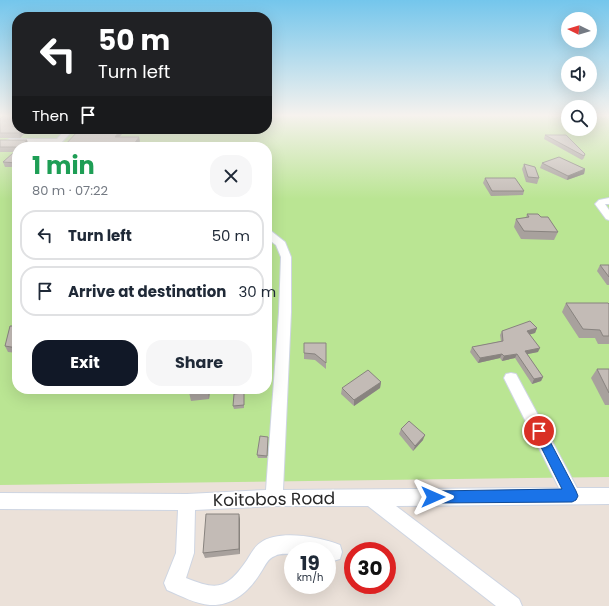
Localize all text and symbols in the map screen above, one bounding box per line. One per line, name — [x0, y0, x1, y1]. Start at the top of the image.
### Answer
north arrow — [561, 12, 597, 48]
map controls — [561, 12, 597, 136]
text: 50 m — [98, 21, 170, 60]
icon: left — [32, 28, 84, 80]
button: sound — [561, 56, 597, 92]
text: Turn left — [98, 59, 170, 84]
button: search — [561, 100, 597, 136]
icon: arrive — [77, 104, 99, 126]
text: Then — [32, 105, 69, 126]
text: 1 min — [32, 149, 95, 182]
button: close — [210, 155, 252, 197]
text: 80 m · 07:22 — [32, 181, 108, 200]
icon: left — [34, 224, 56, 246]
text: Turn left — [68, 225, 132, 246]
text: 50 m — [212, 225, 250, 246]
icon: arrive — [34, 280, 56, 302]
text: Arrive at destination — [68, 281, 226, 302]
text: 30 m — [238, 281, 276, 302]
button: Exit — [32, 340, 138, 386]
button: Share — [146, 340, 252, 386]
pin — [522, 414, 556, 448]
icon: arrive — [528, 420, 550, 442]
position arrow — [412, 476, 454, 518]
street label: Koitobos Road — [213, 486, 335, 512]
speed limit sign: 30 — [344, 542, 396, 594]
text: 19 — [300, 549, 320, 577]
text: km/h — [297, 570, 323, 585]

